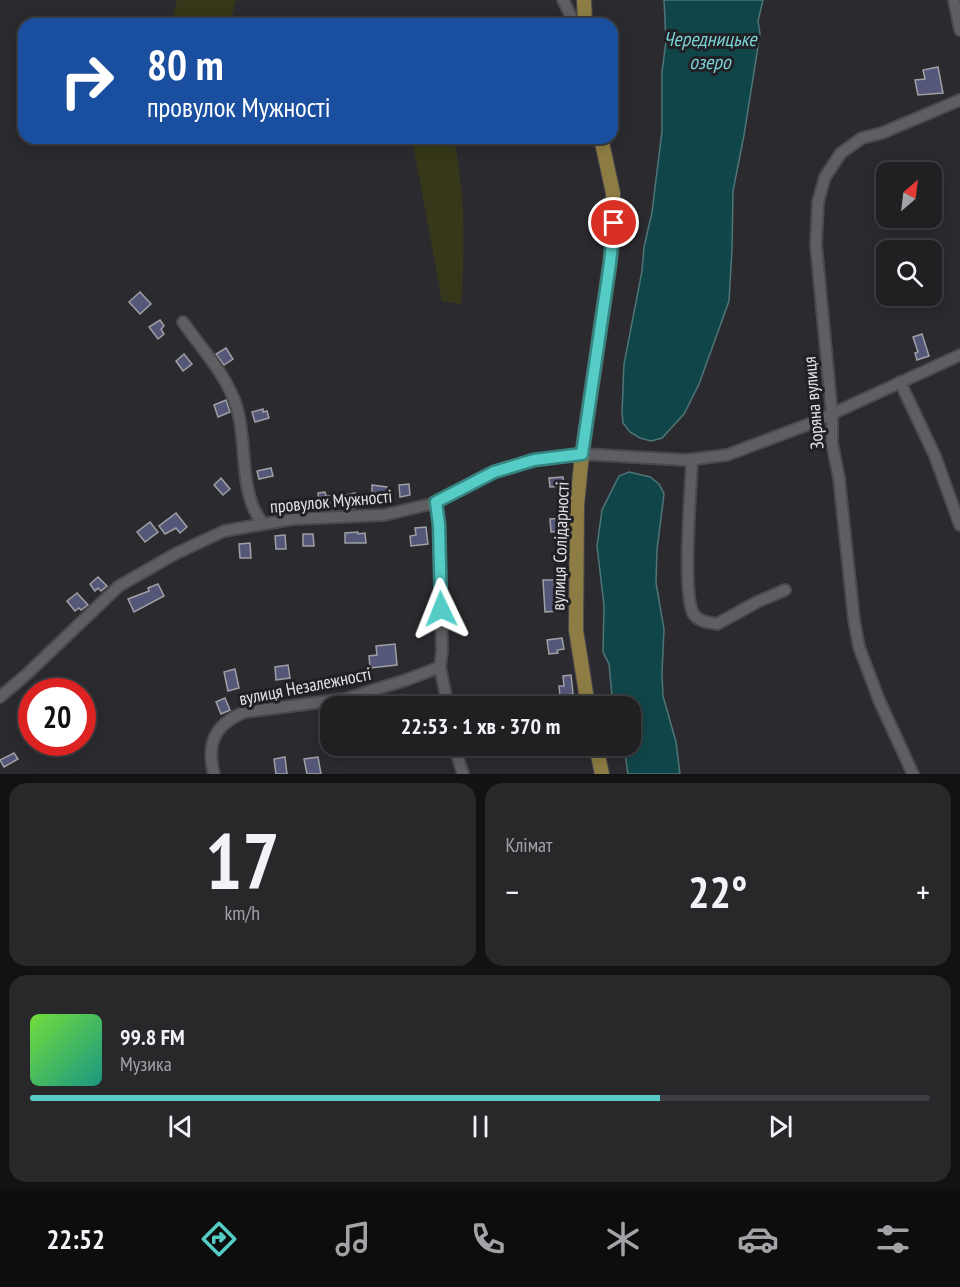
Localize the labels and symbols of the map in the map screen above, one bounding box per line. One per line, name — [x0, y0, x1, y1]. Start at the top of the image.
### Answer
water label: Чередницьке озеро — [663, 26, 758, 75]
north arrow — [876, 162, 942, 228]
pin — [588, 197, 639, 248]
street label: Зоряна вулиця — [797, 356, 829, 450]
street label: вулиця Солідарності — [546, 481, 574, 611]
street label: провулок Мужності — [269, 484, 393, 518]
position arrow — [409, 577, 473, 641]
street label: вулиця Незалежності — [237, 662, 373, 710]
speed limit sign: 20 — [18, 678, 96, 756]

